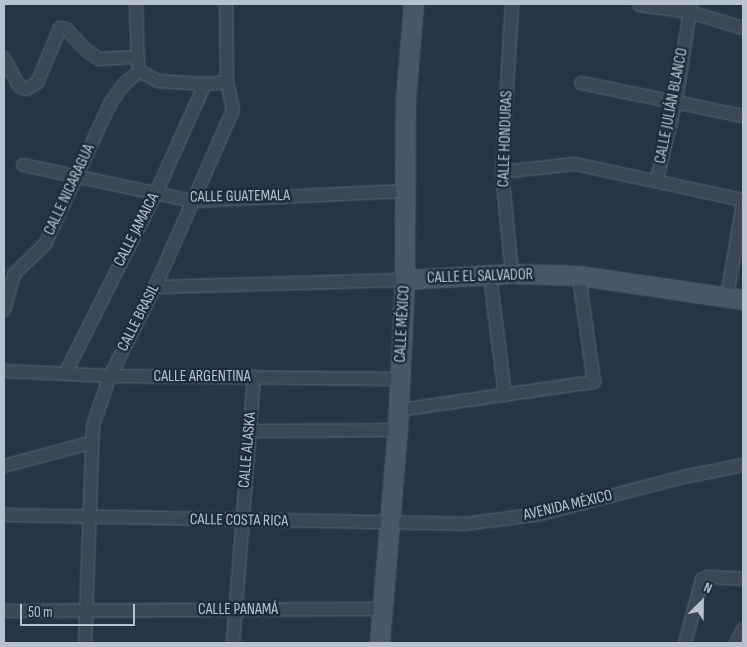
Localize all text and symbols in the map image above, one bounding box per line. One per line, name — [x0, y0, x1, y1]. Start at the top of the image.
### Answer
street label: CALLE JULIÁN BLANCO — [651, 47, 693, 165]
street label: CALLE HONDURAS — [495, 90, 517, 188]
street label: CALLE NICARAGUA — [41, 141, 99, 239]
street label: CALLE GUATEMALA — [190, 187, 290, 207]
street label: CALLE JAMAICA — [110, 190, 164, 270]
street label: CALLE EL SALVADOR — [427, 266, 533, 288]
street label: CALLE BRASIL — [114, 281, 164, 355]
street label: CALLE MÉXICO — [391, 285, 415, 363]
street label: CALLE ARGENTINA — [153, 367, 251, 387]
street label: CALLE ALASKA — [235, 411, 261, 489]
street label: AVENIDA MÉXICO — [522, 486, 614, 526]
street label: CALLE COSTA RICA — [190, 511, 288, 531]
north arrow — [677, 577, 727, 627]
text: N — [701, 578, 715, 597]
scale bar — [22, 594, 138, 626]
street label: CALLE PANAMÁ — [198, 600, 278, 620]
text: 50 m — [28, 603, 53, 622]

